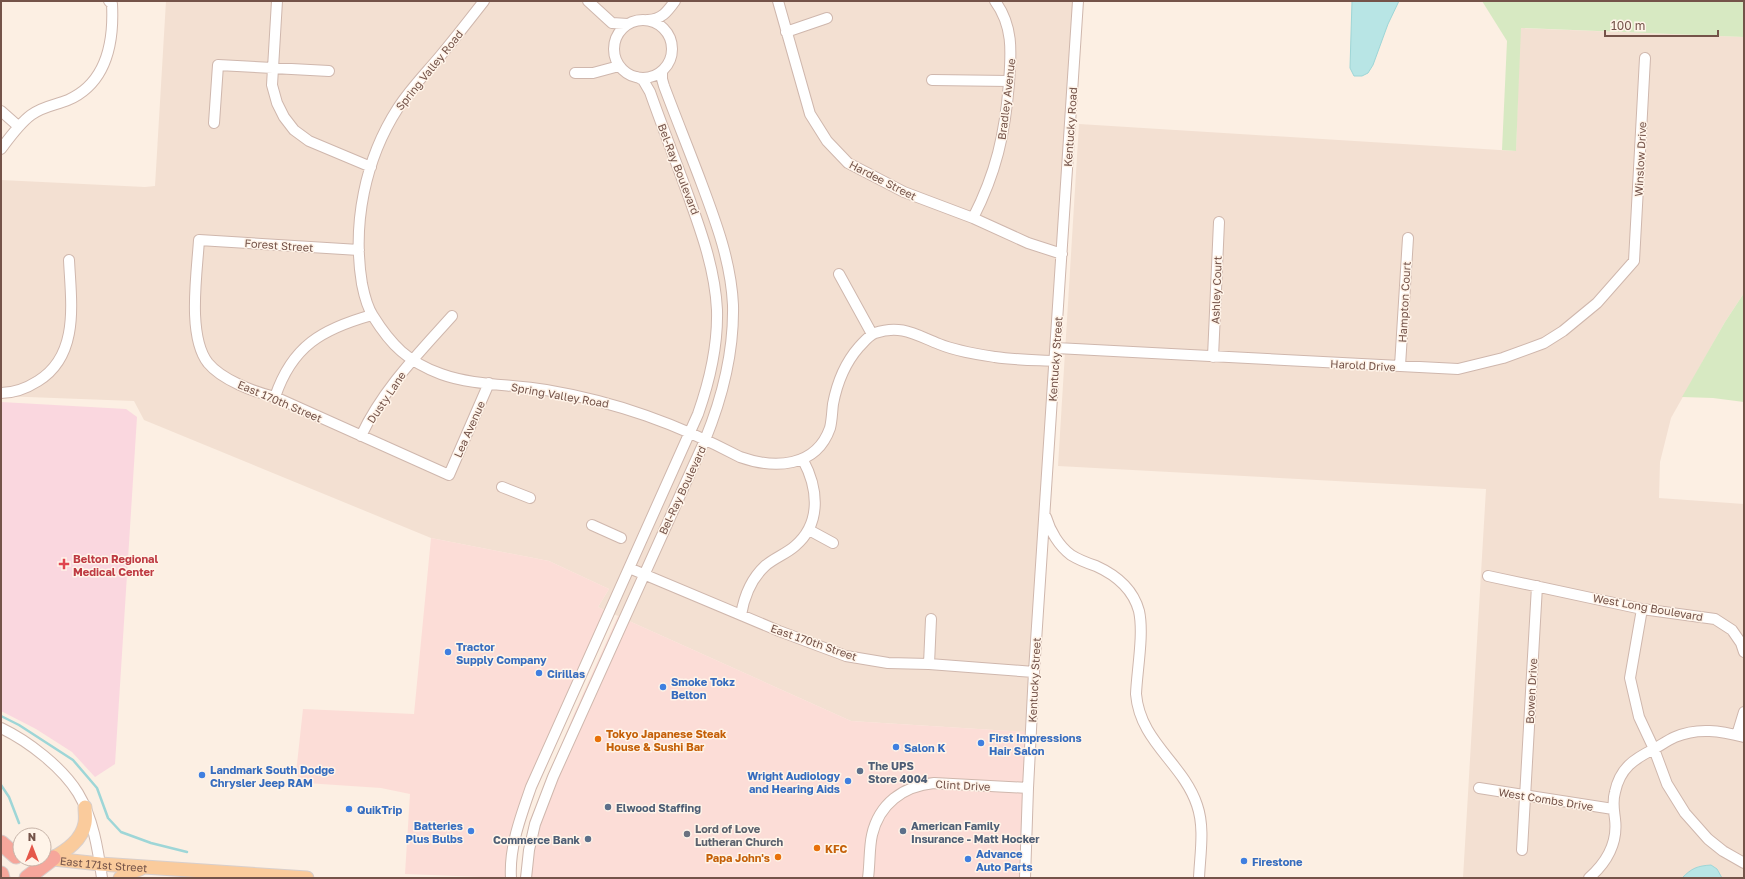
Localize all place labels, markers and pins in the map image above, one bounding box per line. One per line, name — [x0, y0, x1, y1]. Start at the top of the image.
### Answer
place label: Belton Regional Medical Center — [73, 552, 158, 578]
marker: Belton Regional Medical Center — [58, 558, 70, 570]
place label: Tractor Supply Company — [456, 640, 547, 666]
marker: Tractor Supply Company — [443, 647, 453, 657]
place label: Cirillas — [547, 667, 585, 680]
marker: Cirillas — [534, 668, 544, 678]
place label: Smoke Tokz Belton — [671, 675, 735, 701]
marker: Smoke Tokz Belton — [658, 682, 668, 692]
place label: Tokyo Japanese Steak House & Sushi Bar — [606, 727, 727, 753]
place label: First Impressions Hair Salon — [989, 731, 1082, 757]
marker: Tokyo Japanese Steak House & Sushi Bar — [593, 734, 603, 744]
marker: First Impressions Hair Salon — [976, 738, 986, 748]
place label: Salon K — [904, 741, 945, 754]
marker: Salon K — [891, 742, 901, 752]
place label: The UPS Store 4004 — [868, 759, 928, 785]
place label: Landmark South Dodge Chrysler Jeep RAM — [210, 763, 335, 789]
marker: The UPS Store 4004 — [855, 766, 865, 776]
place label: Wright Audiology and Hearing Aids — [747, 769, 840, 795]
marker: Landmark South Dodge Chrysler Jeep RAM — [197, 770, 207, 780]
marker: Wright Audiology and Hearing Aids — [843, 776, 853, 786]
place label: Elwood Staffing — [616, 801, 701, 814]
marker: Elwood Staffing — [603, 802, 613, 812]
place label: QuikTrip — [357, 803, 402, 816]
marker: QuikTrip — [344, 804, 354, 814]
place label: Batteries Plus Bulbs — [406, 819, 463, 845]
place label: American Family Insurance - Matt Hocker — [911, 819, 1040, 845]
place label: Lord of Love Lutheran Church — [695, 822, 784, 848]
marker: Batteries Plus Bulbs — [466, 826, 476, 836]
marker: American Family Insurance - Matt Hocker — [898, 826, 908, 836]
marker: Lord of Love Lutheran Church — [682, 829, 692, 839]
place label: Commerce Bank — [493, 833, 581, 846]
marker: Commerce Bank — [583, 834, 593, 844]
place label: KFC — [825, 842, 848, 855]
marker: KFC — [812, 843, 822, 853]
place label: Advance Auto Parts — [976, 847, 1033, 873]
place label: Papa John's — [706, 851, 770, 864]
marker: Papa John's — [773, 852, 783, 862]
marker: Advance Auto Parts — [963, 854, 973, 864]
place label: Firestone — [1252, 855, 1303, 868]
marker: Firestone — [1239, 856, 1249, 866]

